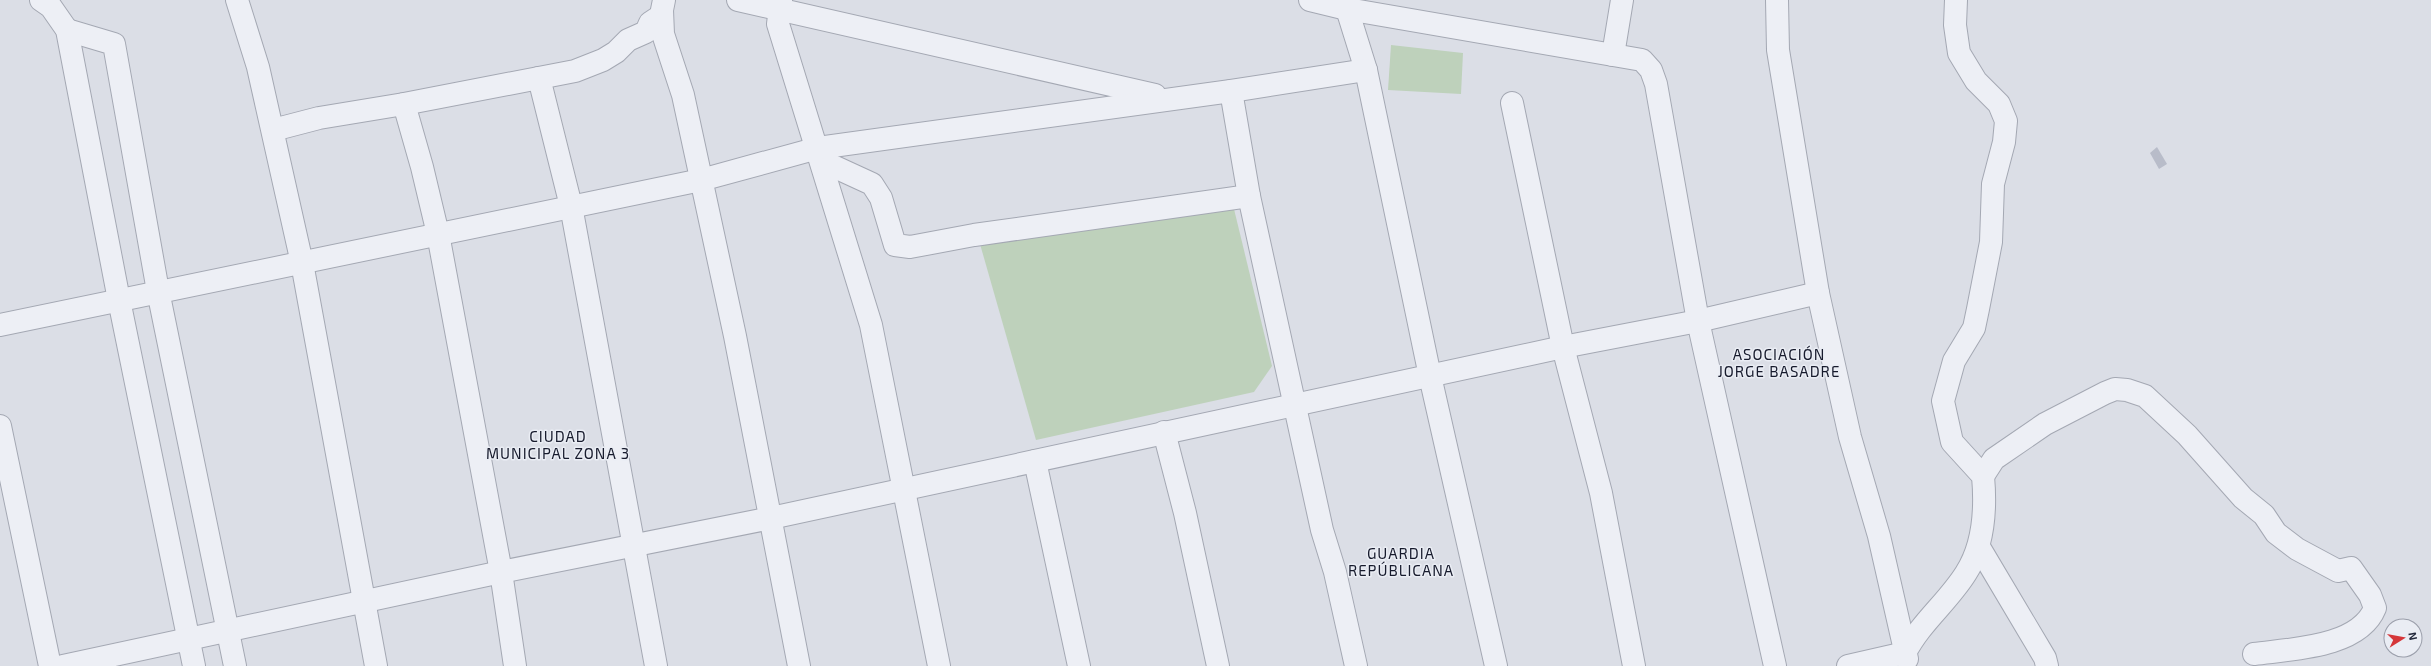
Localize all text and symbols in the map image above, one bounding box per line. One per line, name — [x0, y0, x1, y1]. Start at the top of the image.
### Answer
district label: ASOCIACIÓN JORGE BASADRE — [1718, 345, 1840, 380]
district label: CIUDAD MUNICIPAL ZONA 3 — [486, 427, 630, 462]
district label: GUARDIA REPÚBLICANA — [1348, 544, 1454, 579]
north arrow — [2383, 618, 2423, 658]
text: N — [2406, 631, 2420, 641]

